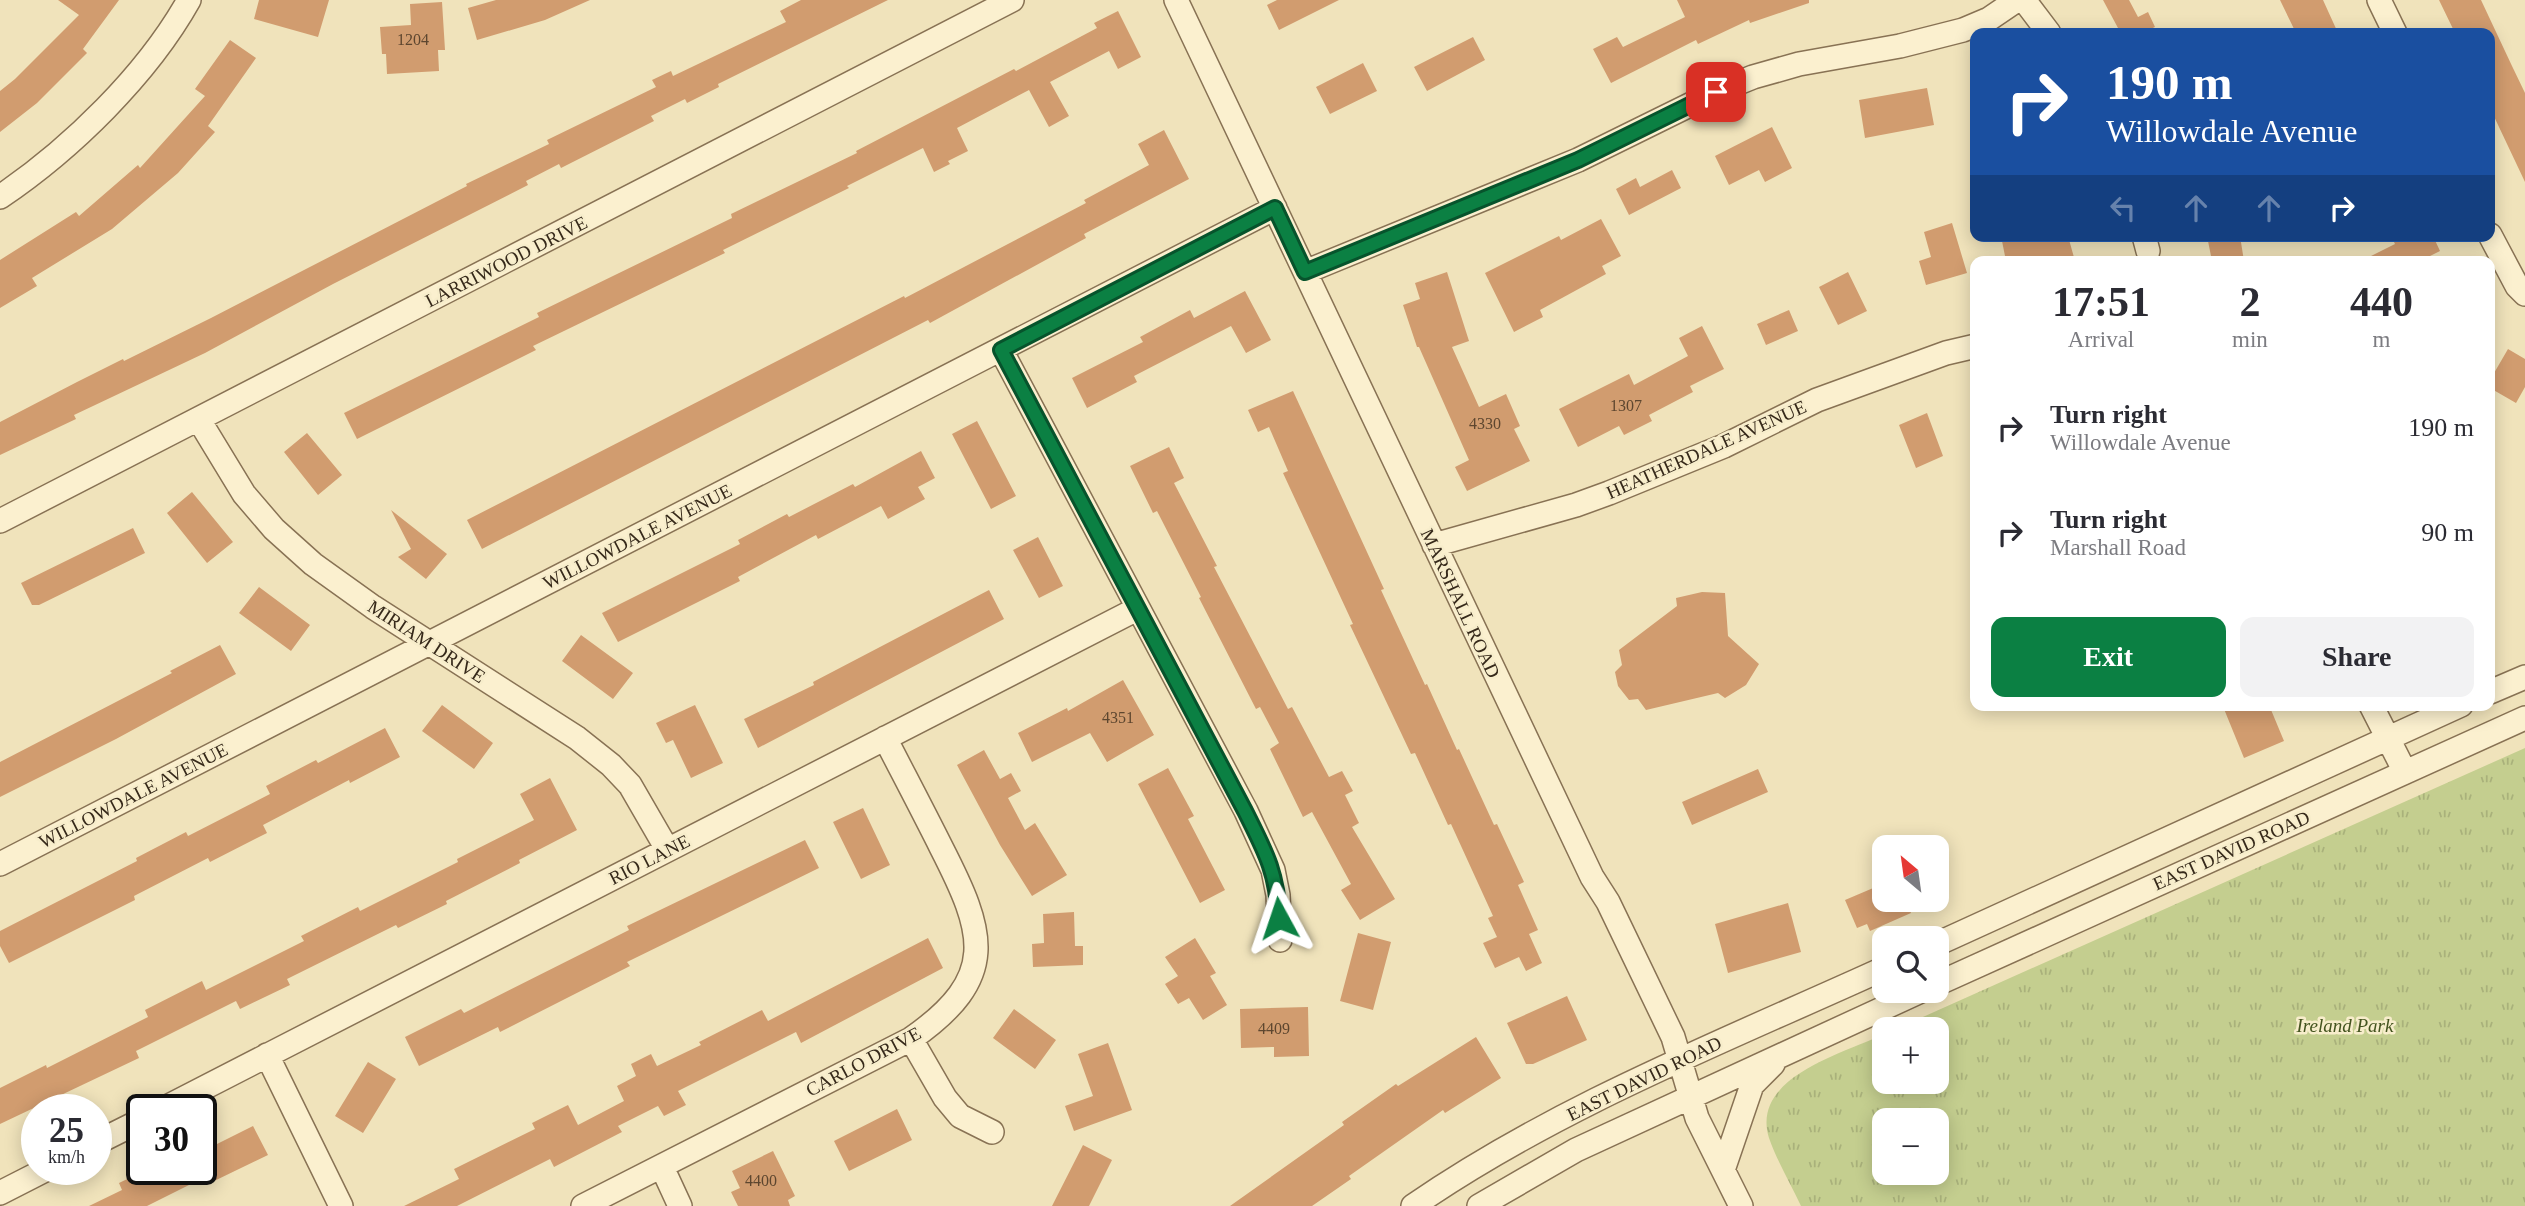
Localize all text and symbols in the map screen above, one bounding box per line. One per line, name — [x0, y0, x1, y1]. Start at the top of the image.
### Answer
house number: 1204 — [397, 31, 429, 48]
text: 190 m — [2106, 55, 2233, 110]
icon: right — [1991, 56, 2082, 147]
pin — [1686, 62, 1746, 122]
icon: arrive — [1697, 73, 1735, 111]
text: Willowdale Avenue — [2106, 113, 2357, 149]
icon: left — [2104, 189, 2142, 227]
icon: ahead — [2177, 189, 2215, 227]
icon: ahead — [2250, 189, 2288, 227]
icon: right — [2323, 189, 2361, 227]
street label: LARRIWOOD DRIVE — [422, 211, 591, 311]
text: 17:51 — [2052, 279, 2150, 325]
text: 2 — [2239, 279, 2260, 325]
text: 440 — [2350, 279, 2413, 325]
text: Arrival — [2068, 327, 2134, 352]
text: min — [2232, 327, 2268, 352]
text: m — [2372, 327, 2390, 352]
street label: HEATHERDALE AVENUE — [1603, 396, 1809, 503]
house number: 1307 — [1610, 397, 1642, 414]
text: Turn right — [2050, 400, 2167, 429]
icon: right — [1991, 409, 2029, 447]
text: 190 m — [2408, 413, 2474, 442]
house number: 4330 — [1469, 415, 1501, 432]
text: Willowdale Avenue — [2050, 430, 2231, 455]
street label: WILLOWDALE AVENUE — [539, 480, 735, 593]
text: Turn right — [2050, 505, 2167, 534]
icon: right — [1991, 514, 2029, 552]
text: 90 m — [2421, 518, 2474, 547]
street label: MARSHALL ROAD — [1417, 525, 1504, 681]
text: Marshall Road — [2050, 535, 2186, 560]
street label: MIRIAM DRIVE — [364, 596, 489, 687]
button: Exit — [1991, 617, 2226, 697]
button: Share — [2240, 617, 2474, 697]
house number: 4351 — [1102, 709, 1134, 726]
street label: WILLOWDALE AVENUE — [35, 739, 231, 852]
street label: EAST DAVID ROAD — [2150, 806, 2313, 894]
street label: RIO LANE — [605, 830, 693, 889]
north arrow — [1872, 835, 1950, 912]
map controls — [1872, 835, 1949, 1185]
position arrow — [1242, 881, 1316, 955]
button: search — [1872, 926, 1949, 1003]
park label: Ireland Park — [2296, 1015, 2394, 1036]
button: + — [1872, 1017, 1949, 1094]
house number: 4409 — [1258, 1020, 1290, 1037]
street label: CARLO DRIVE — [802, 1022, 924, 1101]
street label: EAST DAVID ROAD — [1564, 1032, 1725, 1125]
speed limit sign: 30 — [126, 1094, 217, 1185]
button: − — [1872, 1108, 1949, 1185]
text: 25 — [49, 1111, 84, 1150]
text: km/h — [48, 1147, 85, 1167]
house number: 4400 — [745, 1172, 777, 1189]

